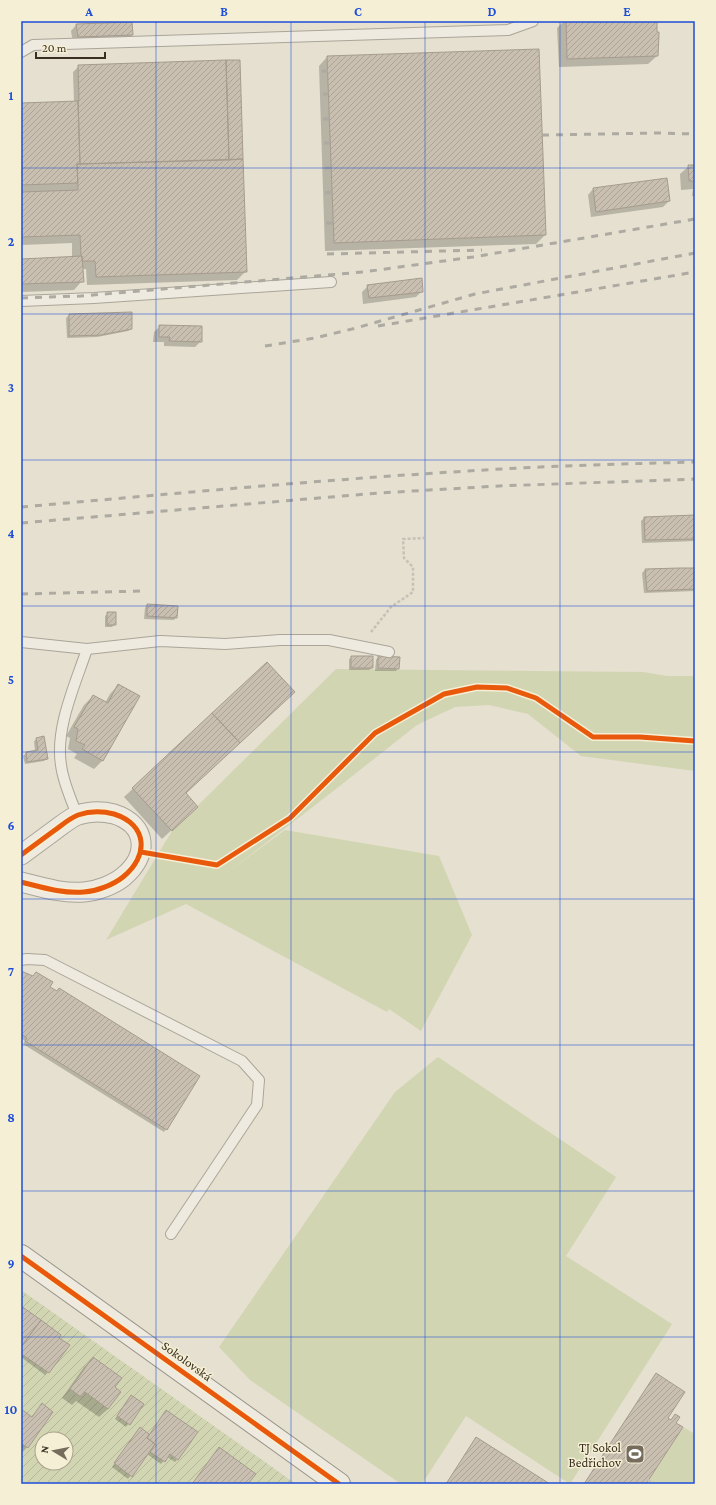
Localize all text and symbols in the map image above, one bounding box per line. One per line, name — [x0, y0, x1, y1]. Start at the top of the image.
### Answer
text: A — [84, 4, 93, 19]
text: B — [220, 4, 228, 19]
text: C — [354, 4, 362, 19]
text: D — [488, 4, 497, 19]
text: E — [623, 4, 631, 19]
scale bar — [36, 34, 105, 60]
text: 20 m — [42, 41, 67, 55]
text: 1 — [9, 88, 14, 103]
text: 2 — [8, 234, 15, 249]
text: 3 — [8, 380, 14, 395]
text: 4 — [7, 526, 15, 541]
text: 5 — [8, 672, 14, 687]
text: 6 — [7, 818, 15, 833]
text: 7 — [8, 964, 14, 979]
text: 8 — [7, 1110, 15, 1125]
text: 9 — [7, 1256, 15, 1271]
street label: Sokolovská — [159, 1338, 215, 1384]
text: 10 — [5, 1402, 17, 1417]
north arrow — [34, 1431, 74, 1471]
place label: TJ Sokol Bedřichov — [569, 1440, 622, 1470]
sports icon: TJ Sokol Bedřichov — [624, 1443, 646, 1465]
text: N — [38, 1444, 51, 1454]

